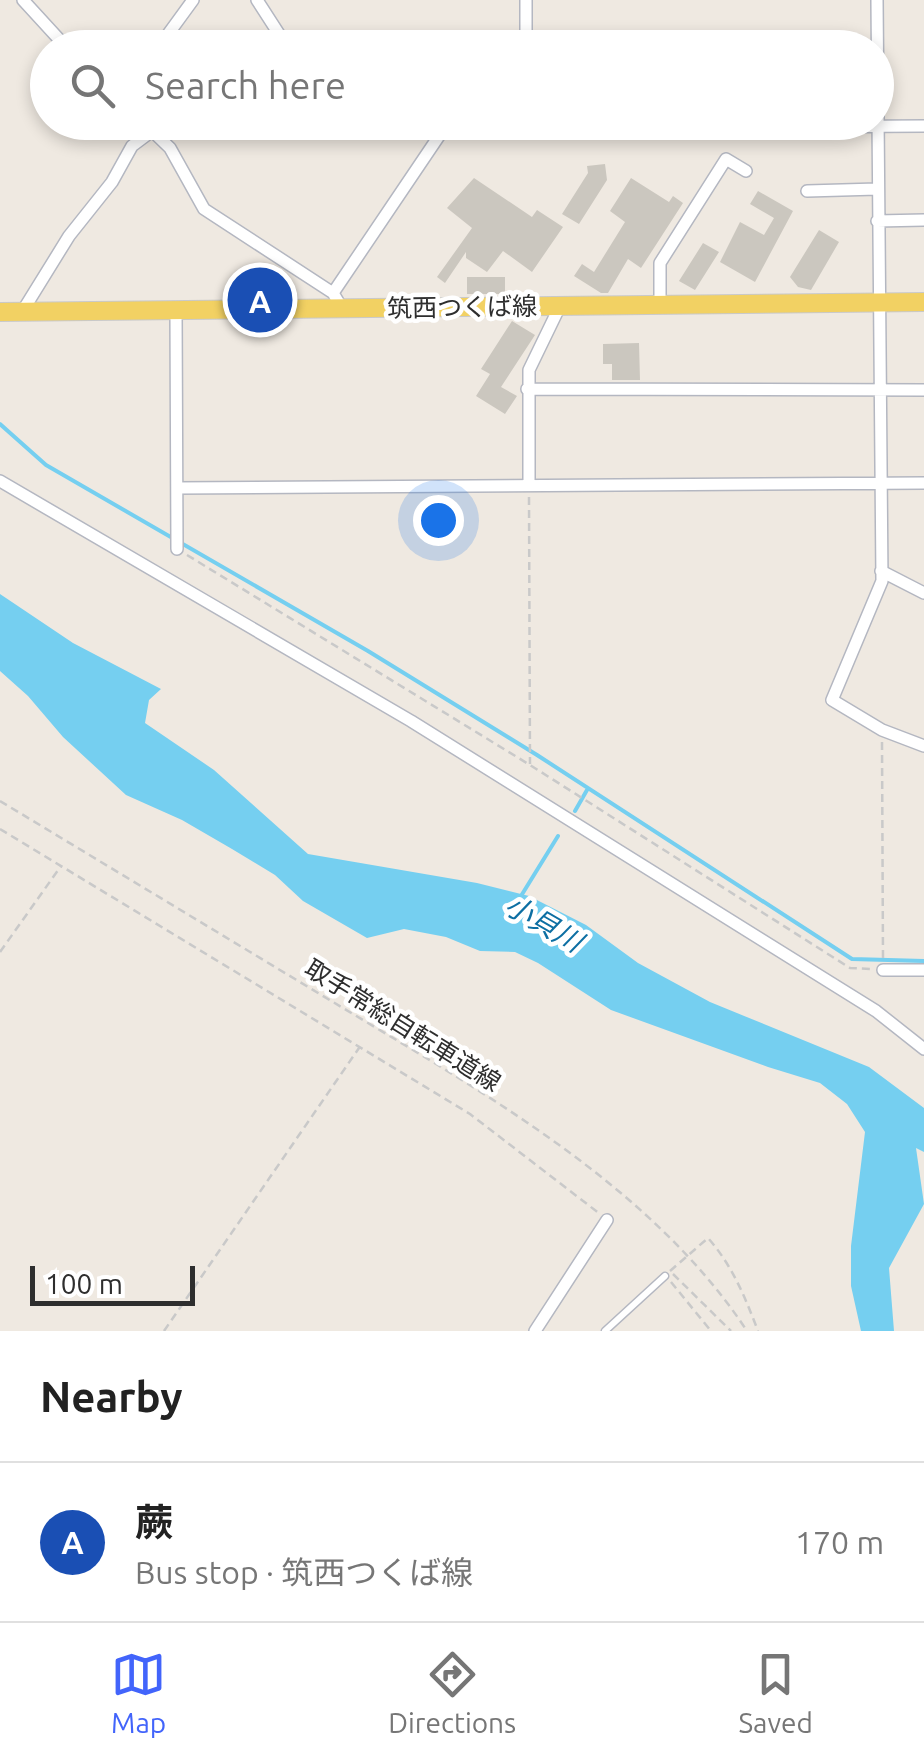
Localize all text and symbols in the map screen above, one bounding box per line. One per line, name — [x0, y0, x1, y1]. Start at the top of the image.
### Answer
search box — [30, 30, 894, 140]
icon: search — [65, 58, 120, 113]
text: Search here — [145, 64, 346, 106]
pin: A — [228, 262, 292, 338]
street label: 筑西つくば線 — [387, 292, 537, 322]
your location — [413, 495, 464, 546]
water label: 小貝川 — [500, 889, 591, 959]
street label: 取手常総自転車道線 — [300, 954, 506, 1096]
scale bar — [30, 1261, 195, 1306]
text: 100 m — [45, 1268, 123, 1299]
text: Nearby — [40, 1373, 183, 1420]
text: 蕨 — [135, 1501, 173, 1543]
text: A — [61, 1524, 84, 1560]
text: 170 m — [795, 1524, 884, 1560]
text: Bus stop · 筑西つくば線 — [135, 1554, 473, 1590]
tab: Map — [111, 1647, 166, 1738]
tab: Directions — [388, 1647, 516, 1738]
tab: Saved — [738, 1647, 813, 1738]

